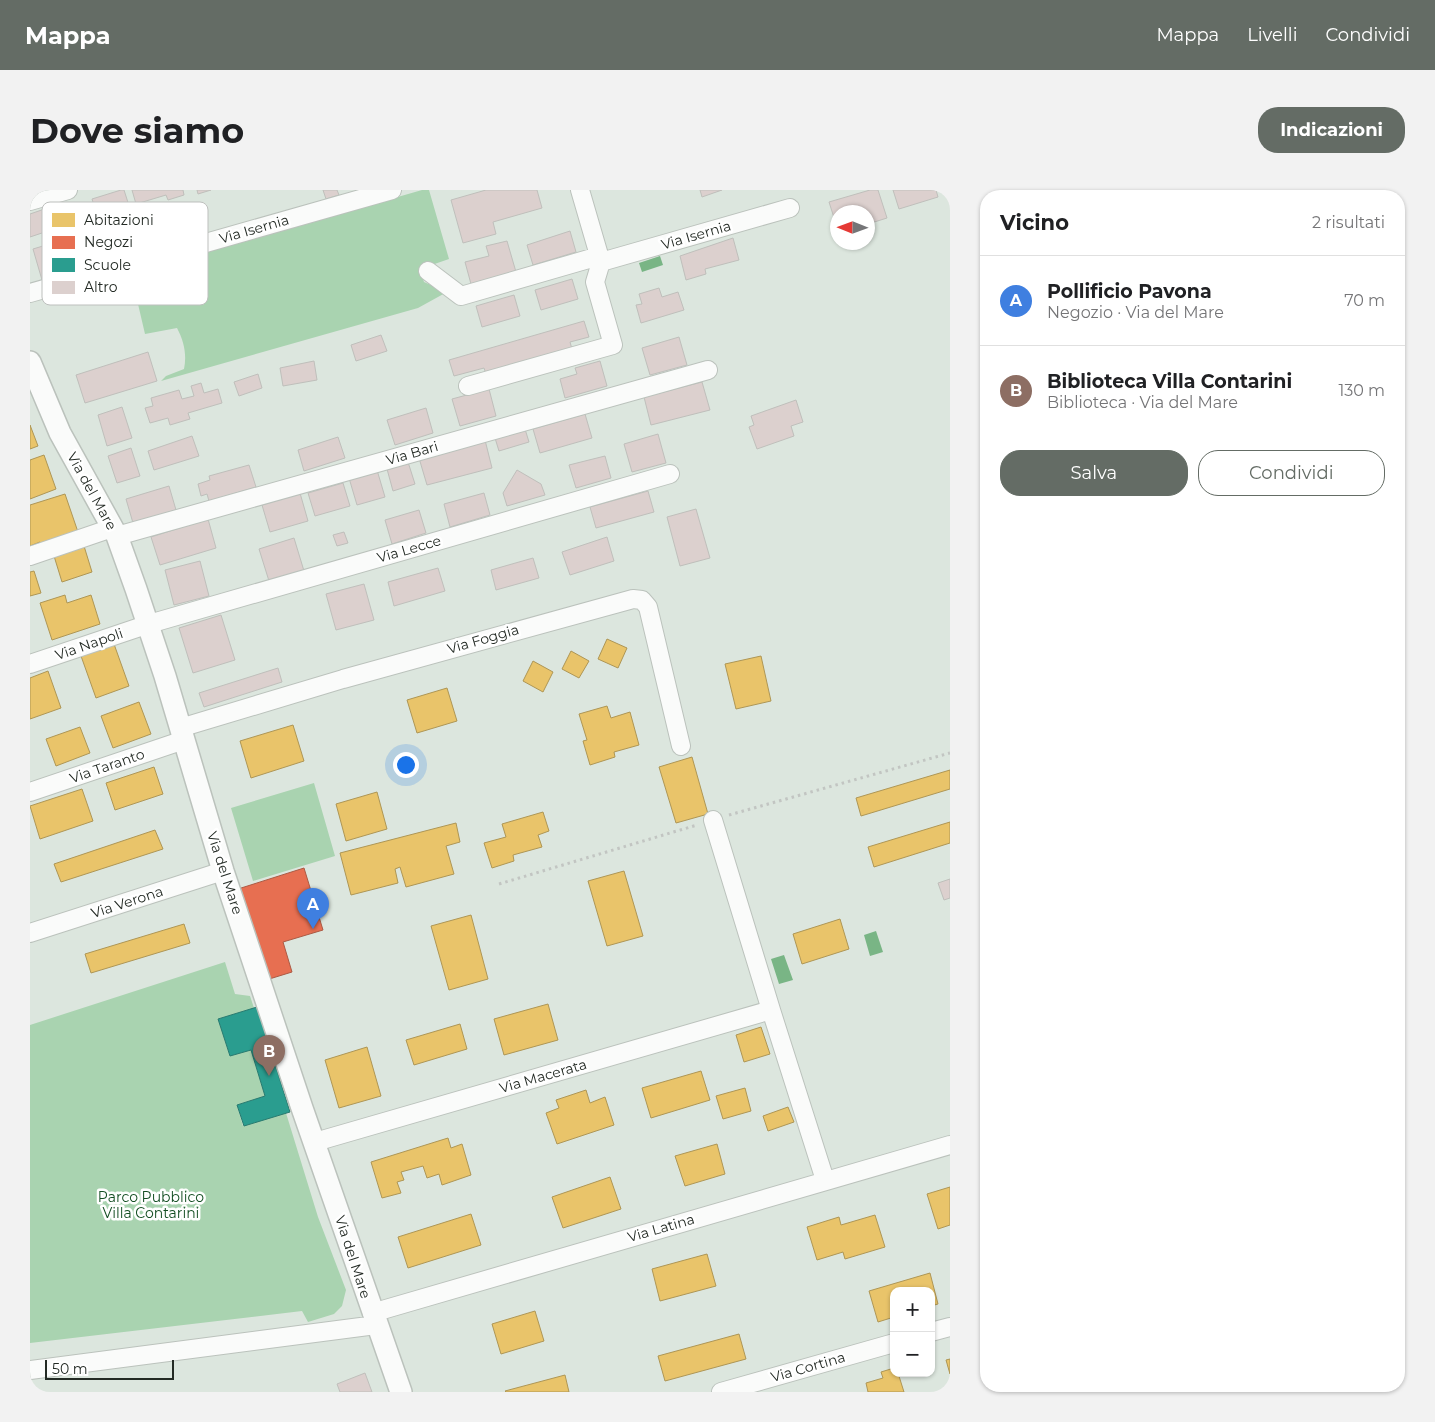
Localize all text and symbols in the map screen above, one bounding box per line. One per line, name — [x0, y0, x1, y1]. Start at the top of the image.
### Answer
text: Mappa — [25, 21, 110, 50]
text: Mappa — [1156, 24, 1219, 46]
text: Livelli — [1247, 24, 1298, 46]
text: Condividi — [1326, 24, 1410, 46]
button: Indicazioni — [1258, 107, 1405, 153]
text: Dove siamo — [30, 109, 244, 152]
legend — [42, 202, 208, 305]
north arrow — [830, 205, 875, 250]
street label: Via Isernia — [217, 210, 291, 248]
text: Vicino — [1000, 210, 1069, 235]
text: Abitazioni — [84, 211, 154, 229]
text: 2 risultati — [1312, 213, 1385, 232]
street label: Via Isernia — [659, 216, 733, 254]
text: Negozi — [84, 233, 133, 251]
text: Scuole — [84, 256, 131, 274]
text: Altro — [84, 278, 118, 296]
text: Pollificio Pavona — [1047, 280, 1212, 303]
text: A — [1010, 291, 1022, 310]
text: 70 m — [1344, 291, 1385, 310]
text: Negozio · Via del Mare — [1047, 303, 1224, 322]
text: Biblioteca Villa Contarini — [1047, 370, 1292, 393]
text: B — [1010, 381, 1022, 400]
text: 130 m — [1338, 381, 1385, 400]
text: Biblioteca · Via del Mare — [1047, 393, 1238, 412]
street label: Via Bari — [384, 437, 440, 469]
street label: Via del Mare — [63, 449, 121, 533]
button: Salva — [1000, 450, 1188, 496]
button: Condividi — [1198, 450, 1385, 496]
street label: Via Lecce — [375, 531, 443, 567]
street label: Via Foggia — [445, 620, 521, 658]
street label: Via Napoli — [53, 624, 125, 664]
street label: Via Taranto — [67, 745, 147, 787]
your location — [393, 752, 419, 778]
street label: Via del Mare — [203, 829, 247, 917]
street label: Via Verona — [89, 882, 165, 922]
pin: A — [297, 888, 329, 929]
pin: B — [253, 1035, 285, 1076]
street label: Via Macerata — [497, 1055, 589, 1097]
park label: Parco Pubblico Villa Contarini — [98, 1188, 204, 1222]
street label: Via Latina — [625, 1210, 697, 1246]
street label: Via del Mare — [331, 1213, 375, 1301]
map controls — [890, 1287, 935, 1377]
button: + — [890, 1287, 935, 1332]
button: − — [890, 1332, 935, 1377]
street label: Via Cortina — [769, 1348, 847, 1386]
scale bar — [45, 1357, 174, 1380]
text: 50 m — [52, 1360, 88, 1378]

